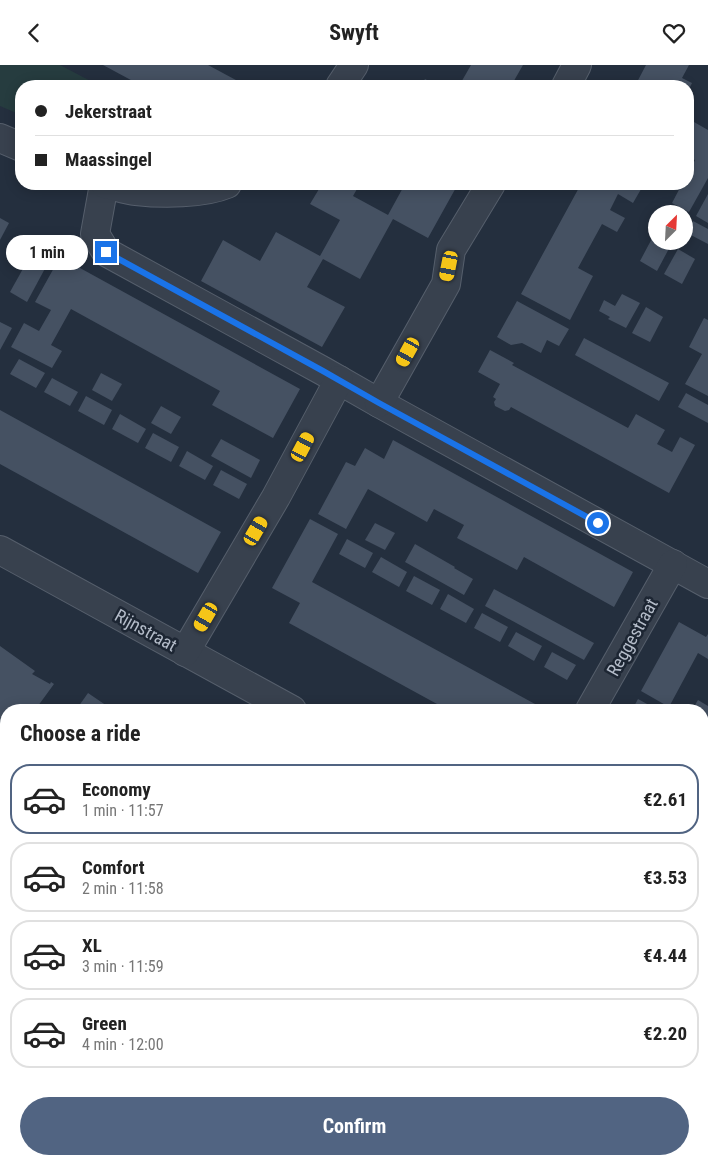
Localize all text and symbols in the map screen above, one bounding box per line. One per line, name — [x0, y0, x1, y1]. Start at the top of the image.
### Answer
icon: back — [20, 19, 48, 47]
icon: heart — [660, 19, 688, 47]
text: Swyft — [329, 20, 379, 45]
text: Jekerstraat — [65, 100, 152, 123]
text: Maassingel — [65, 148, 152, 171]
north arrow — [648, 205, 692, 250]
map controls — [648, 205, 693, 250]
callout: 1 min — [6, 235, 88, 269]
route end — [95, 241, 117, 263]
text: 1 min — [29, 243, 65, 262]
car — [438, 250, 459, 282]
car — [394, 335, 421, 369]
car — [289, 430, 316, 464]
route start — [587, 512, 609, 534]
car — [242, 514, 269, 548]
street label: Reggestraat — [602, 595, 662, 679]
car — [192, 600, 219, 634]
street label: Rijnstraat — [111, 604, 181, 656]
text: Choose a ride — [20, 721, 141, 746]
icon: car — [22, 777, 67, 822]
text: Economy — [82, 778, 151, 801]
text: €2.61 — [643, 788, 687, 811]
text: 1 min · 11:57 — [82, 801, 164, 820]
icon: car — [22, 855, 67, 900]
text: Comfort — [82, 856, 145, 879]
text: €3.53 — [643, 866, 687, 889]
text: 2 min · 11:58 — [82, 879, 164, 898]
icon: car — [22, 933, 67, 978]
text: XL — [82, 934, 102, 957]
text: €4.44 — [643, 944, 687, 967]
text: 3 min · 11:59 — [82, 957, 164, 976]
icon: car — [22, 1011, 67, 1056]
text: Green — [82, 1012, 127, 1035]
text: €2.20 — [643, 1022, 687, 1045]
text: 4 min · 12:00 — [82, 1035, 164, 1054]
button: Confirm — [20, 1097, 689, 1155]

